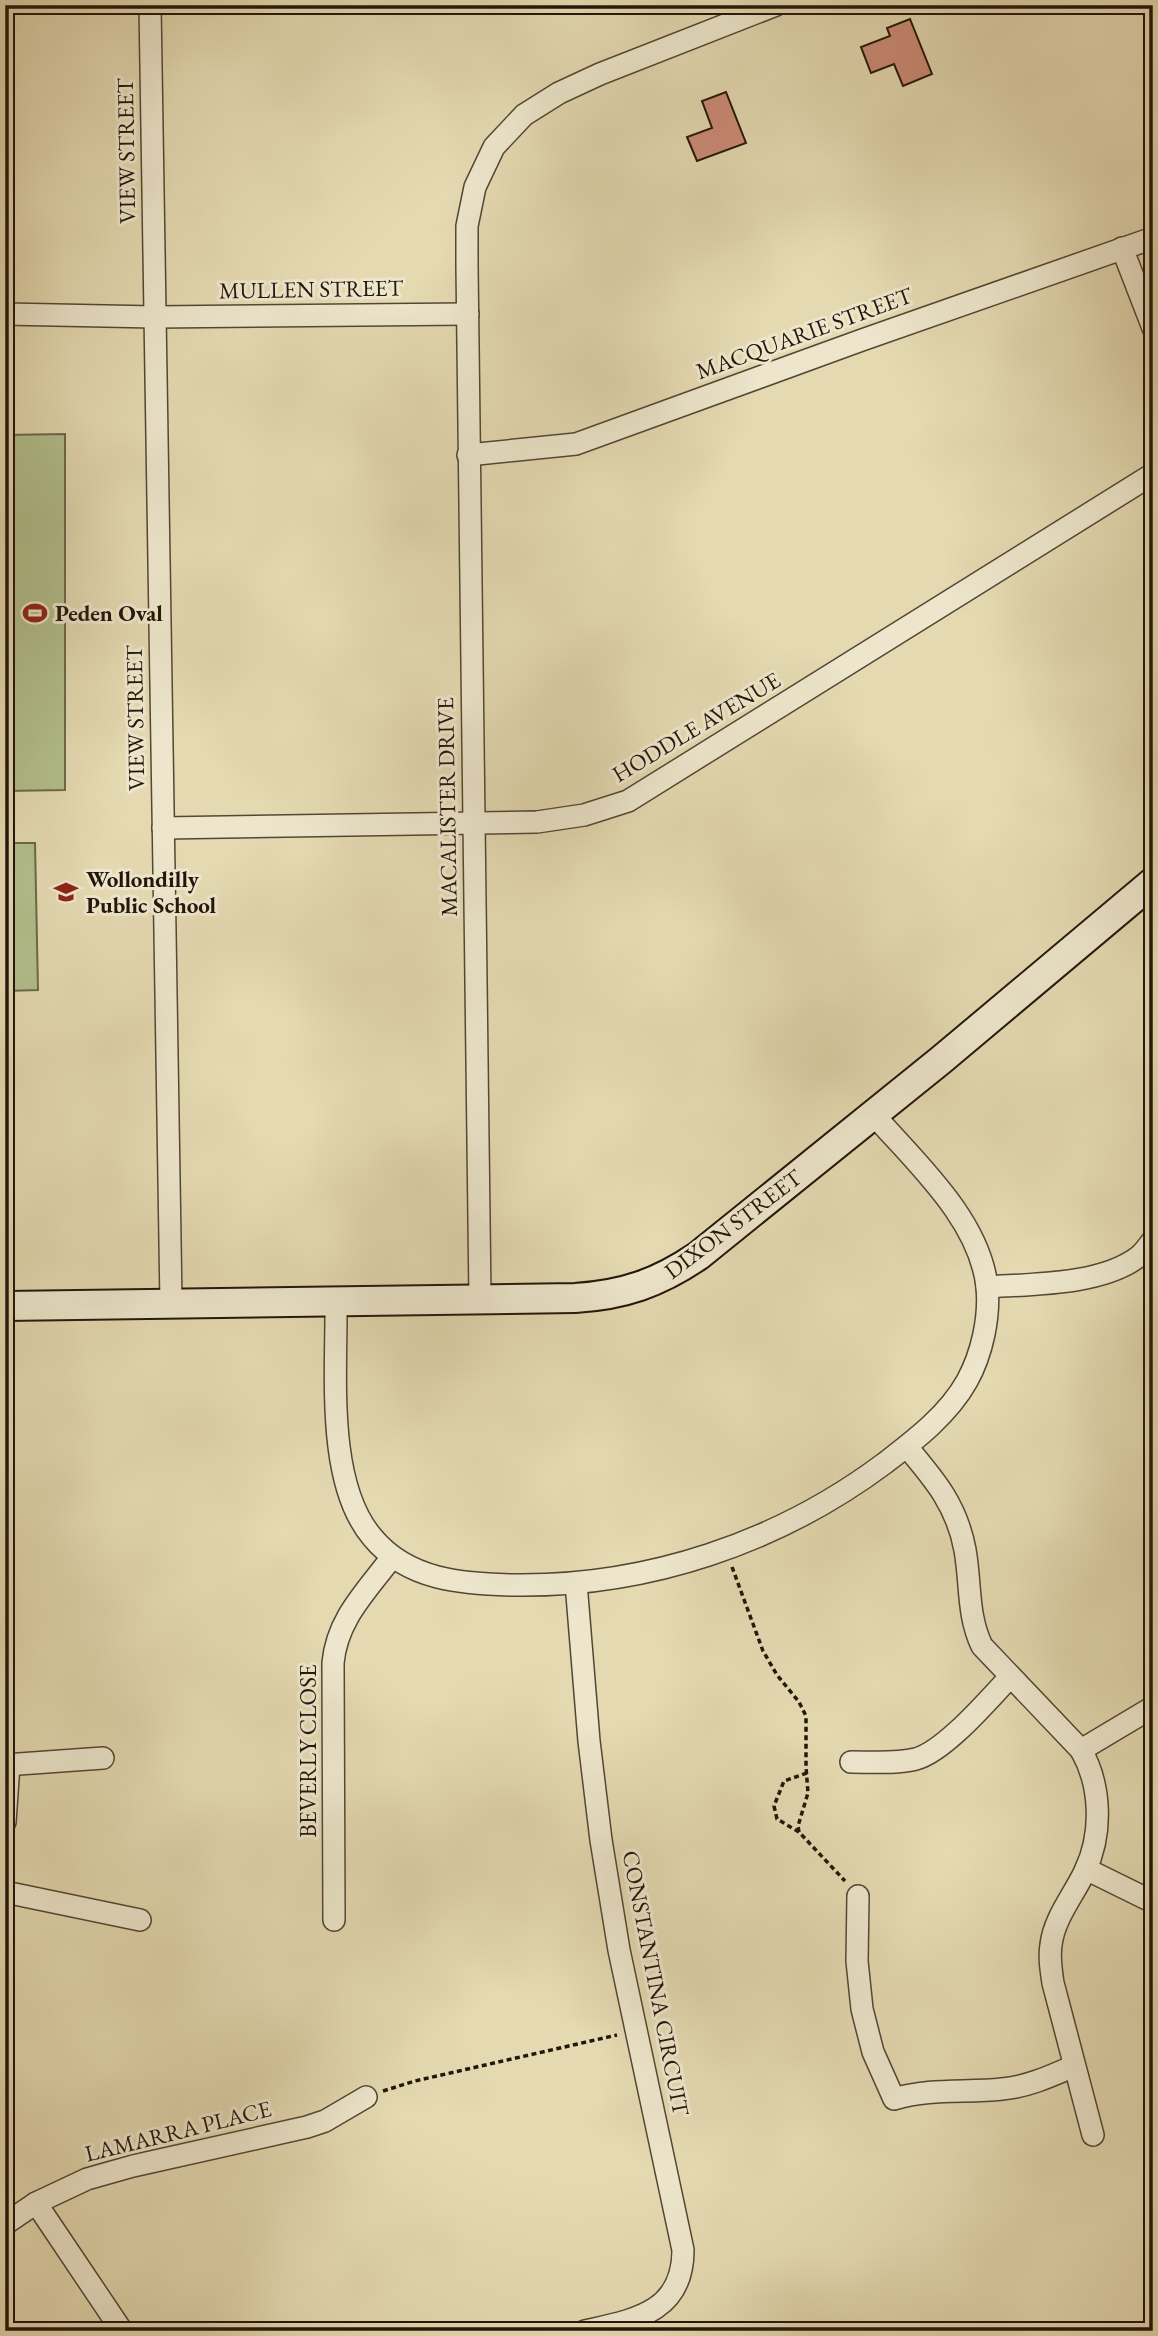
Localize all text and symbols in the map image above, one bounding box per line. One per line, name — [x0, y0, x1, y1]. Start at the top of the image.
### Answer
street label: VIEW STREET — [110, 77, 142, 224]
street label: MULLEN STREET — [219, 272, 404, 306]
street label: MACQUARIE STREET — [692, 280, 917, 386]
place label: Peden Oval — [55, 598, 163, 628]
sports icon: Peden Oval — [21, 599, 49, 627]
street label: VIEW STREET — [119, 644, 151, 791]
street label: HODDLE AVENUE — [606, 665, 786, 789]
street label: MACALISTER DRIVE — [430, 697, 464, 917]
place label: Wollondilly Public School — [86, 864, 217, 920]
school or university icon: Wollondilly Public School — [52, 878, 80, 906]
street label: DIXON STREET — [658, 1162, 808, 1286]
street label: BEVERLY CLOSE — [293, 1664, 323, 1838]
street label: CONSTANTINA CIRCUIT — [616, 1848, 697, 2119]
street label: LAMARRA PLACE — [82, 2093, 274, 2169]

